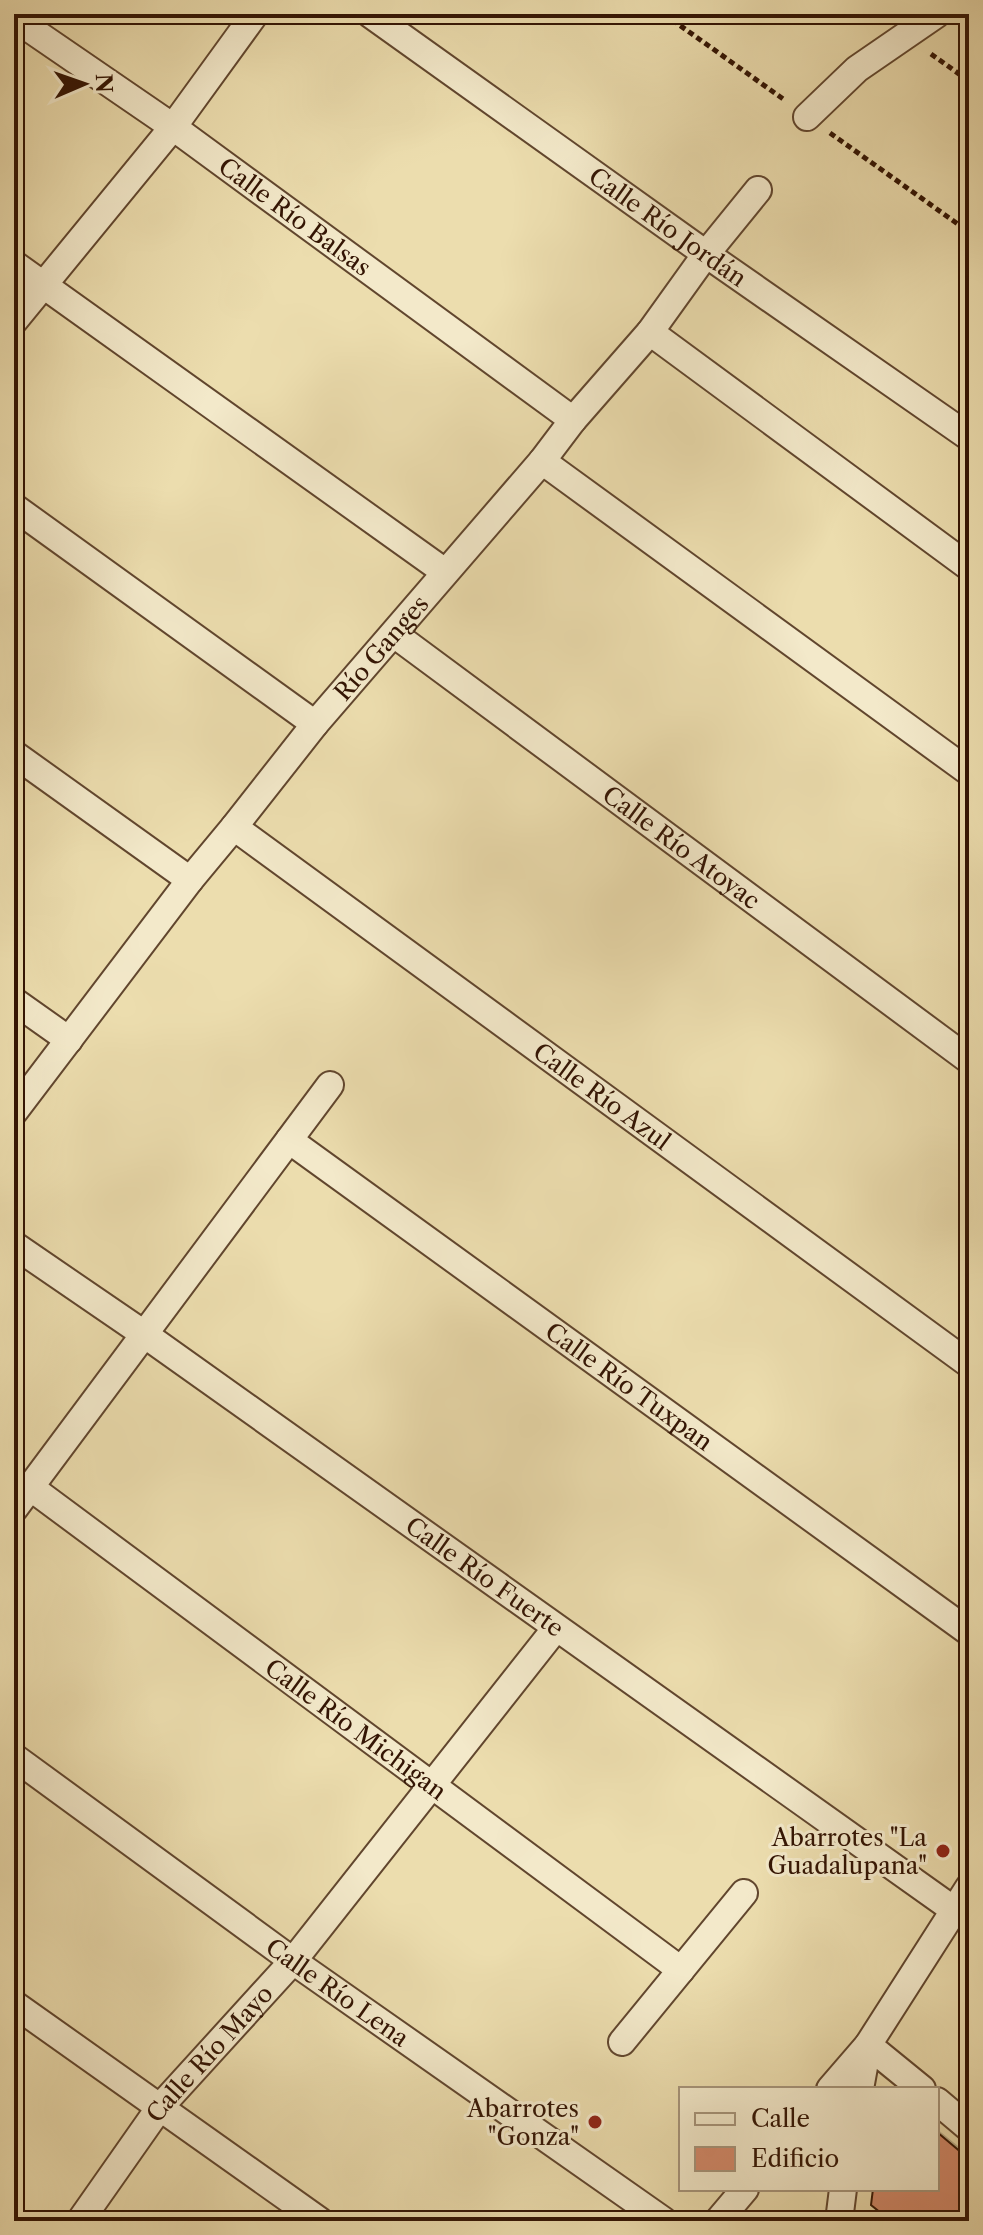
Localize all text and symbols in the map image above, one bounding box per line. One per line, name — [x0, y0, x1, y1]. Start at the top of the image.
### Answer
north arrow — [44, 44, 124, 124]
text: N — [90, 73, 117, 93]
street label: Calle Río Balsas — [213, 151, 377, 282]
street label: Calle Río Jordán — [584, 161, 752, 292]
street label: Río Ganges — [328, 589, 434, 706]
street label: Calle Río Atoyac — [597, 779, 766, 915]
street label: Calle Río Azul — [528, 1036, 676, 1156]
street label: Calle Río Tuxpan — [540, 1316, 718, 1456]
street label: Calle Río Fuerte — [400, 1510, 570, 1643]
street label: Calle Río Michigan — [260, 1652, 452, 1806]
place label: Abarrotes "La Guadalupana" — [767, 1823, 927, 1880]
marker: Abarrotes "La Guadalupana" — [934, 1842, 952, 1860]
street label: Calle Río Lena — [260, 1932, 415, 2053]
street label: Calle Río Mayo — [140, 1979, 279, 2127]
legend — [679, 2087, 939, 2191]
place label: Abarrotes "Gonza" — [466, 2094, 579, 2151]
text: Calle — [751, 2104, 810, 2133]
marker: Abarrotes "Gonza" — [586, 2113, 604, 2131]
text: Edificio — [751, 2144, 839, 2173]

